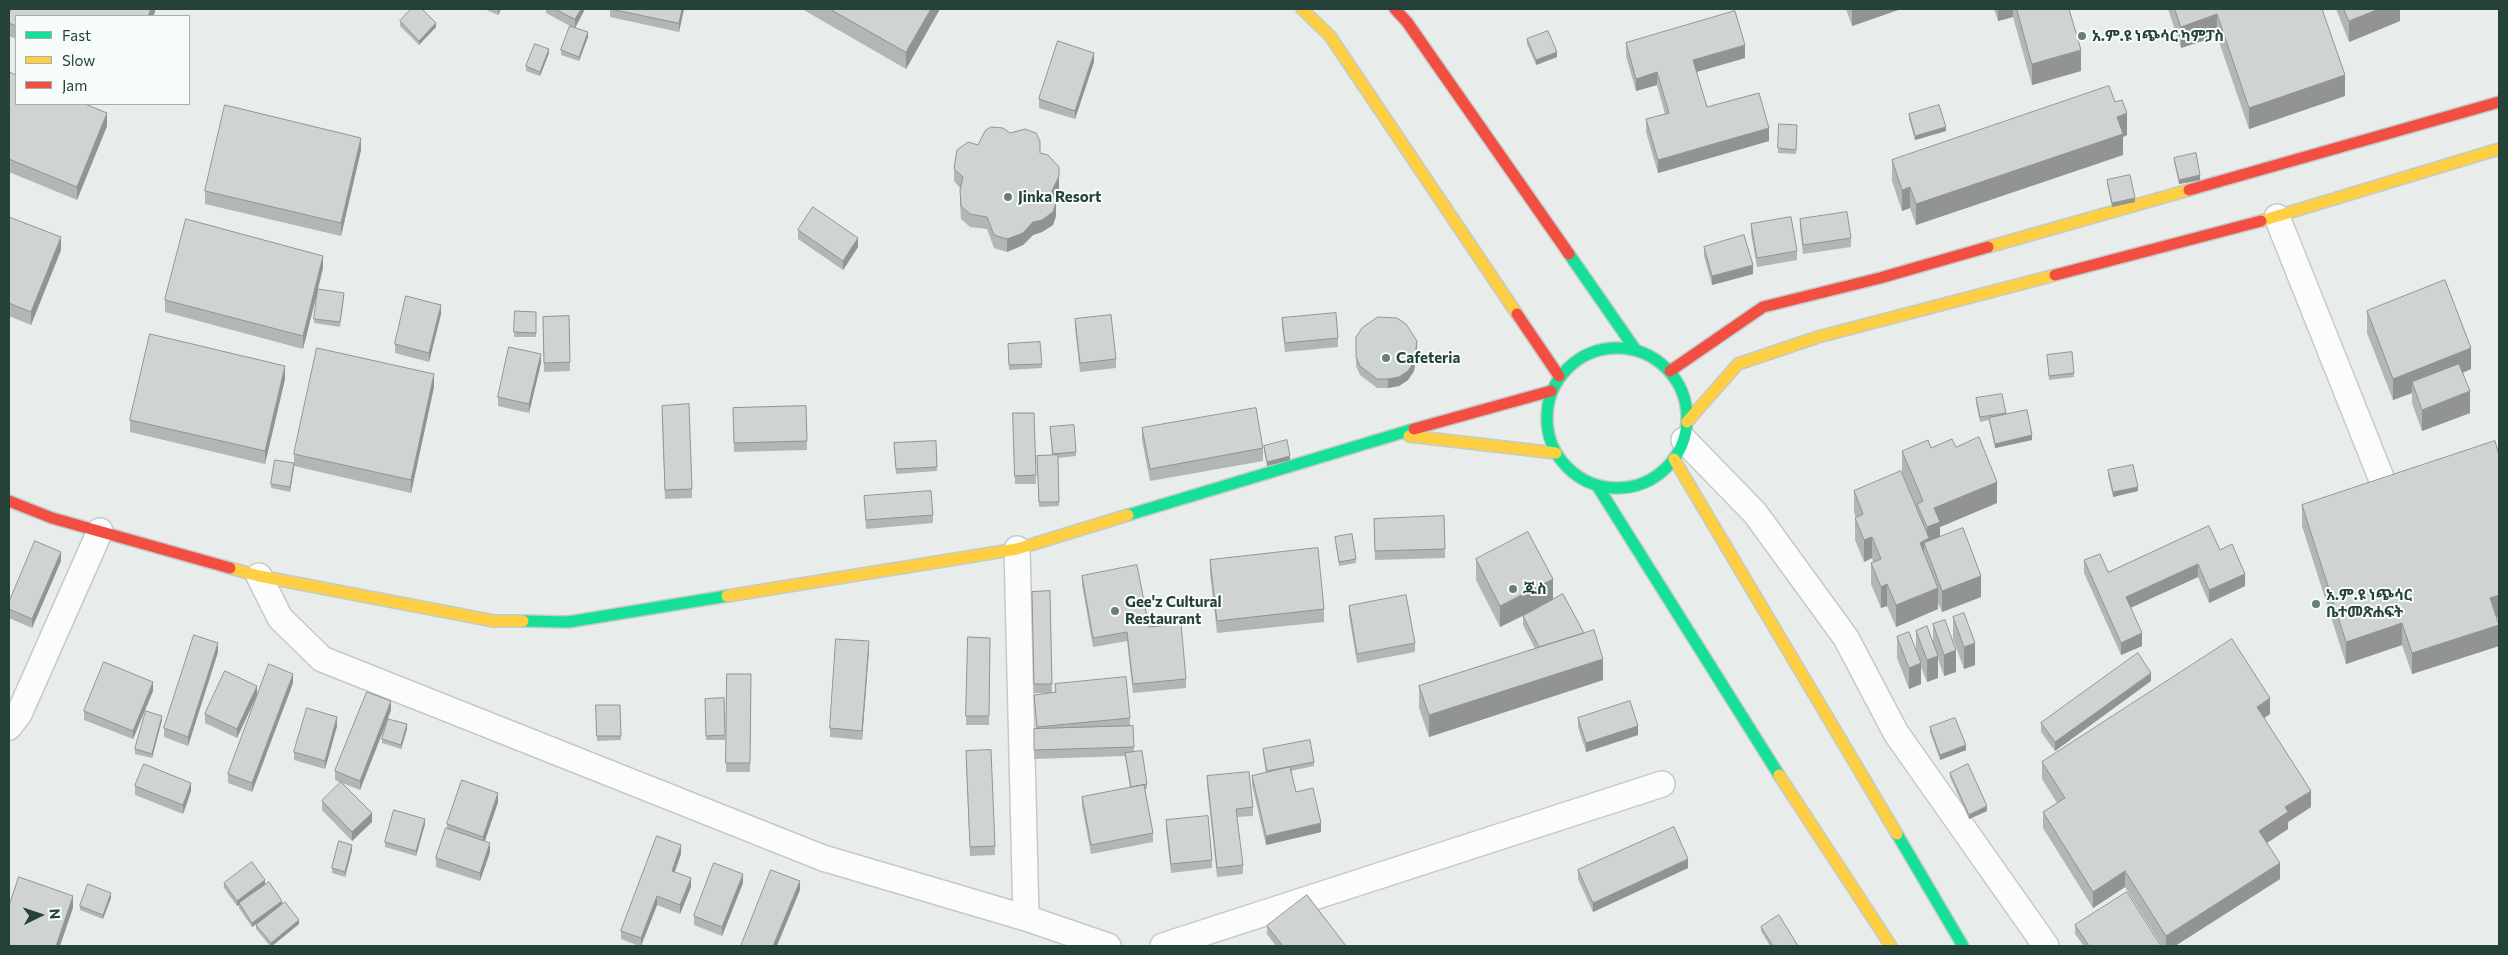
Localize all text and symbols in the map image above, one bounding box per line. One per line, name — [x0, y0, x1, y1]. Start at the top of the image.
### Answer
legend — [15, 15, 190, 105]
text: Fast — [62, 26, 91, 44]
place label: አ.ም.ዩ ነጭሳር ካምፓስ — [2092, 27, 2224, 45]
marker: አ.ም.ዩ ነጭሳር ካምፓስ — [2076, 30, 2088, 42]
text: Slow — [62, 51, 95, 69]
text: Jam — [62, 76, 87, 94]
place label: Jinka Resort — [1018, 188, 1101, 206]
marker: Jinka Resort — [1002, 191, 1014, 203]
place label: Cafeteria — [1396, 349, 1460, 367]
marker: Cafeteria — [1380, 352, 1392, 364]
place label: ጁስ — [1523, 580, 1547, 598]
marker: ጁስ — [1507, 583, 1519, 595]
place label: አ.ም.ዩ ነጭሳር ቤተመጽሐፍት — [2326, 586, 2412, 621]
place label: Gee'z Cultural Restaurant — [1125, 593, 1222, 628]
marker: አ.ም.ዩ ነጭሳር ቤተመጽሐፍት — [2310, 598, 2322, 610]
marker: Gee'z Cultural Restaurant — [1109, 605, 1121, 617]
north arrow — [15, 890, 65, 940]
text: N — [47, 908, 64, 920]

